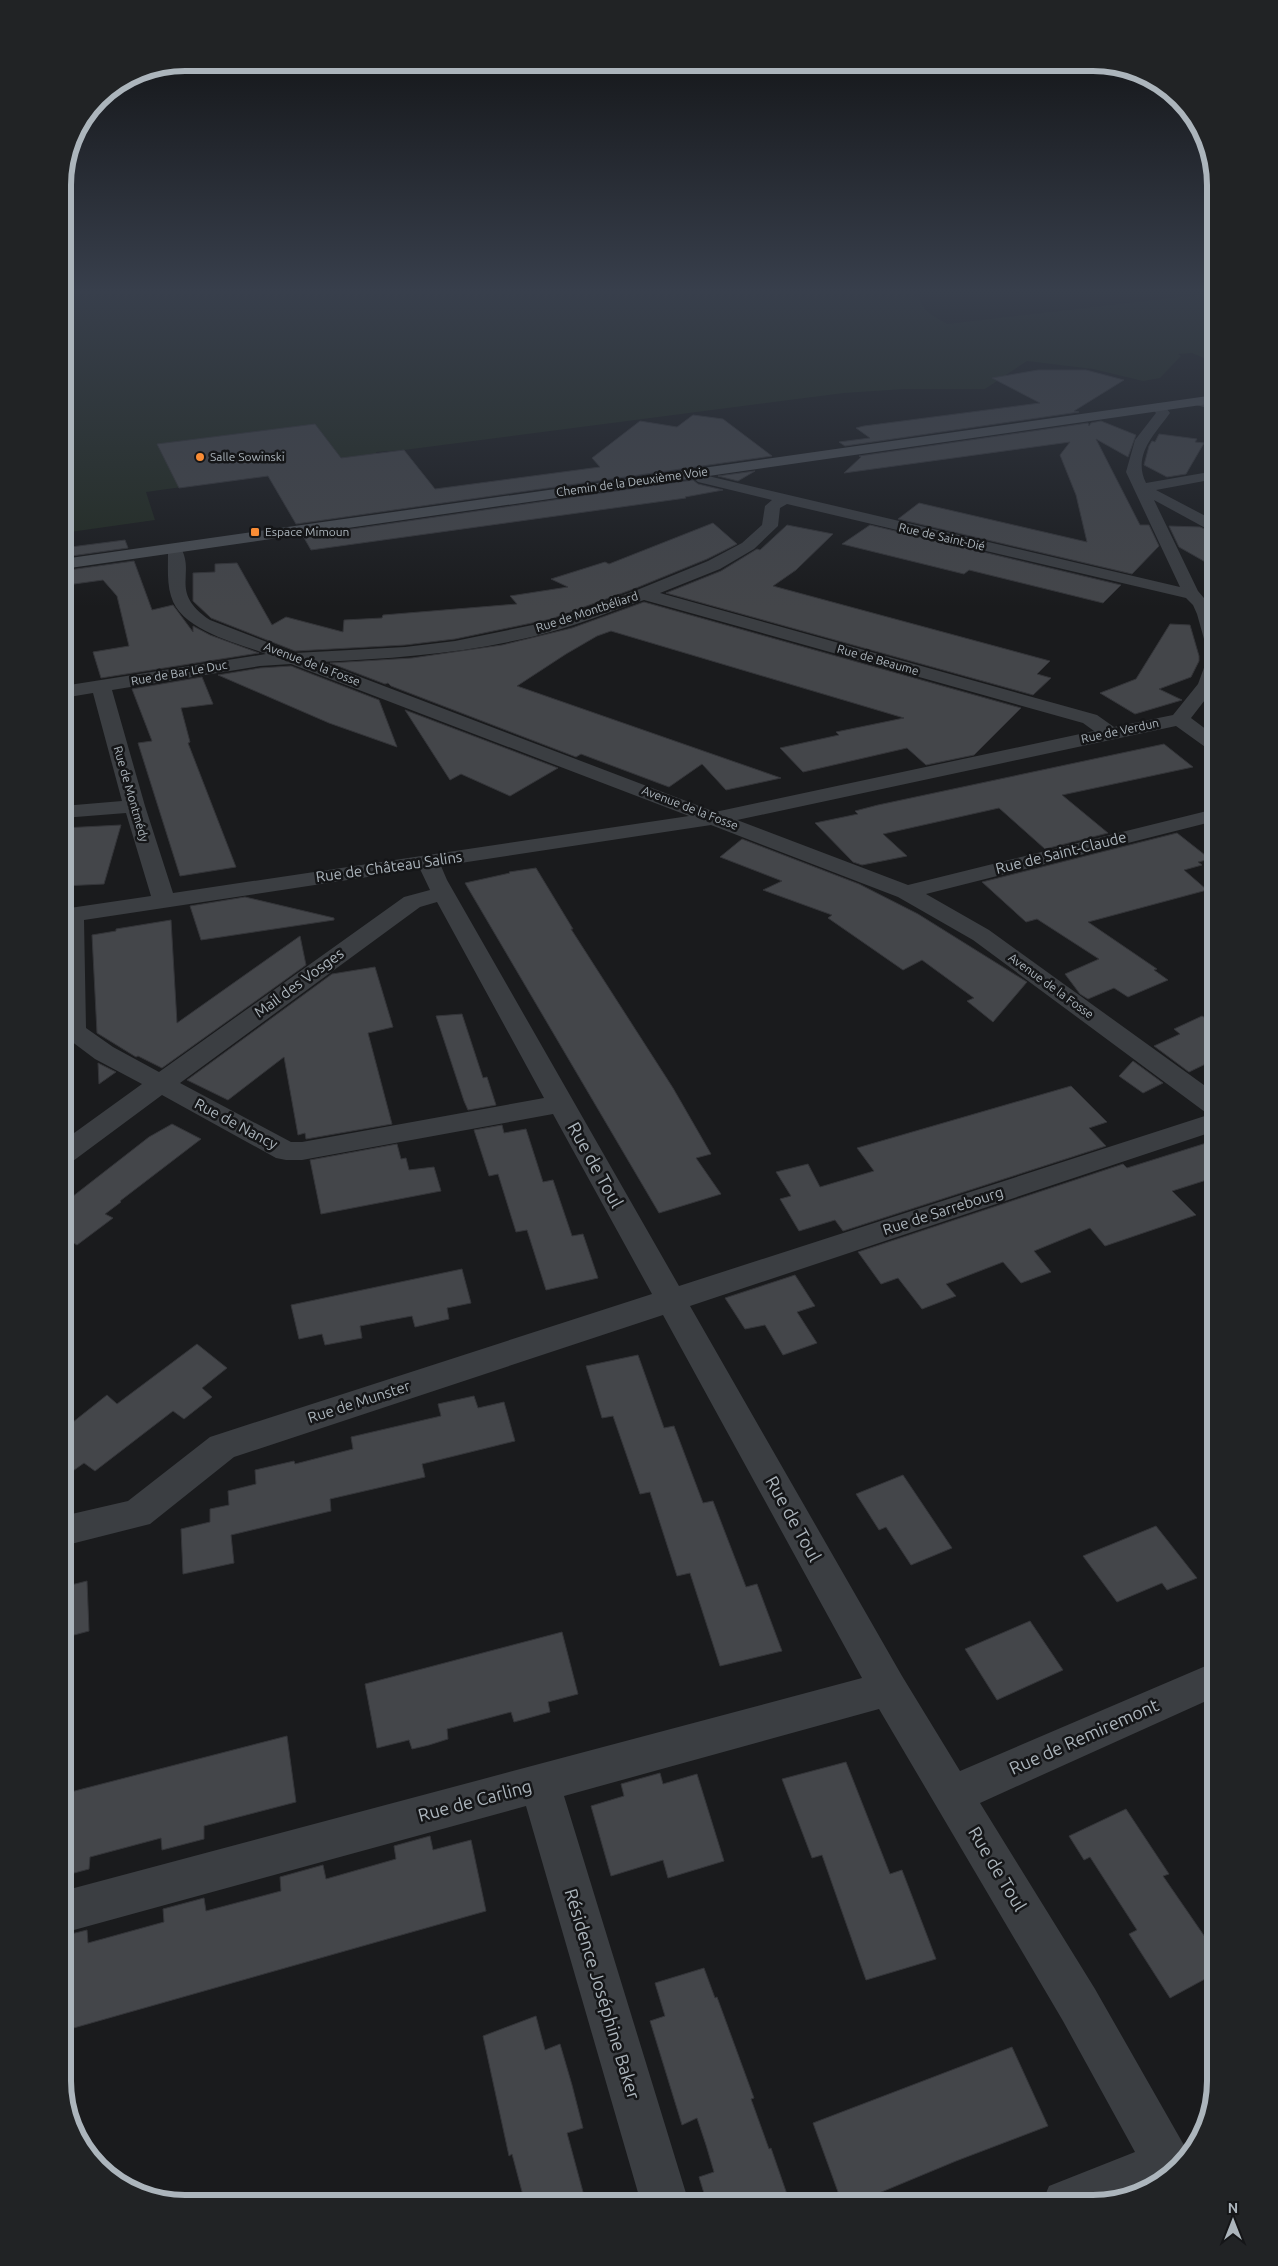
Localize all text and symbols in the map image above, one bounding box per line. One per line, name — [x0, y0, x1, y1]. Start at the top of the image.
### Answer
place label: Salle Sowinski — [210, 450, 285, 463]
marker: Salle Sowinski — [194, 451, 206, 463]
street label: Chemin de la Deuxième Voie — [555, 464, 709, 499]
street label: Rue de Saint-Dié — [898, 520, 987, 553]
place label: Espace Mimoun — [265, 525, 349, 538]
marker: Espace Mimoun — [249, 526, 261, 538]
street label: Rue de Montbéliard — [534, 589, 640, 634]
street label: Avenue de la Fosse — [262, 639, 362, 688]
street label: Rue de Beaume — [836, 642, 920, 677]
street label: Rue de Bar Le Duc — [130, 658, 228, 687]
street label: Rue de Verdun — [1080, 716, 1160, 745]
street label: Rue de Montmédy — [112, 745, 151, 843]
street label: Avenue de la Fosse — [640, 783, 740, 832]
street label: Rue de Saint-Claude — [994, 828, 1128, 877]
street label: Rue de Château Salins — [315, 848, 463, 885]
street label: Mail des Vosges — [251, 944, 347, 1021]
street label: Avenue de la Fosse — [1006, 950, 1096, 1021]
street label: Rue de Nancy — [192, 1095, 281, 1153]
street label: Rue de Toul — [564, 1118, 628, 1211]
street label: Rue de Sarrebourg — [880, 1183, 1005, 1238]
street label: Rue de Munster — [306, 1377, 412, 1426]
street label: Rue de Toul — [762, 1472, 826, 1565]
street label: Rue de Remiremont — [1006, 1694, 1161, 1778]
street label: Rue de Carling — [416, 1775, 534, 1825]
street label: Rue de Toul — [965, 1823, 1031, 1915]
street label: Résidence Joséphine Baker — [561, 1886, 645, 2102]
north arrow — [1208, 2196, 1258, 2246]
text: N — [1228, 2200, 1238, 2216]

